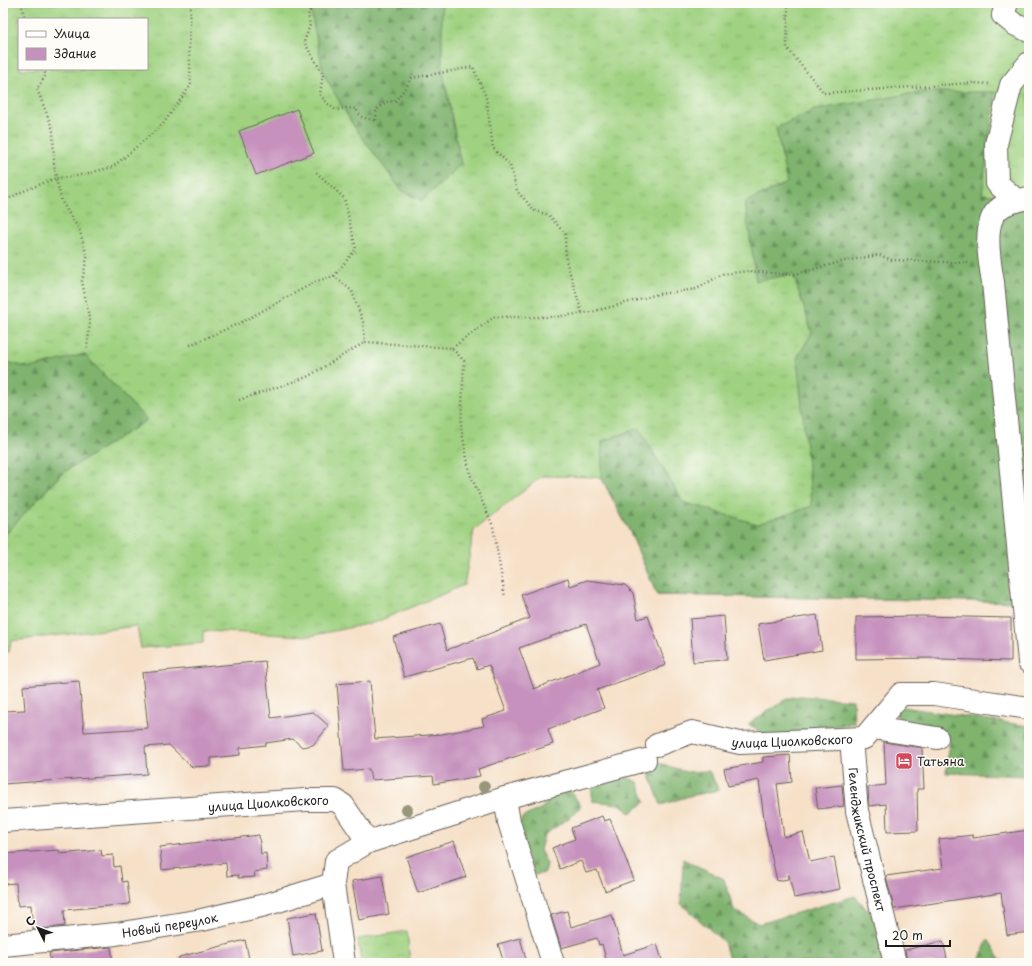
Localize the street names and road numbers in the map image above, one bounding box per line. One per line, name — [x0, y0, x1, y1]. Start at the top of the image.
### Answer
street label: улица Циолковского — [730, 729, 854, 752]
street label: Геленджикский проспект — [844, 767, 891, 914]
street label: улица Циолковского — [207, 791, 329, 816]
street label: Новый переулок — [121, 907, 220, 942]

